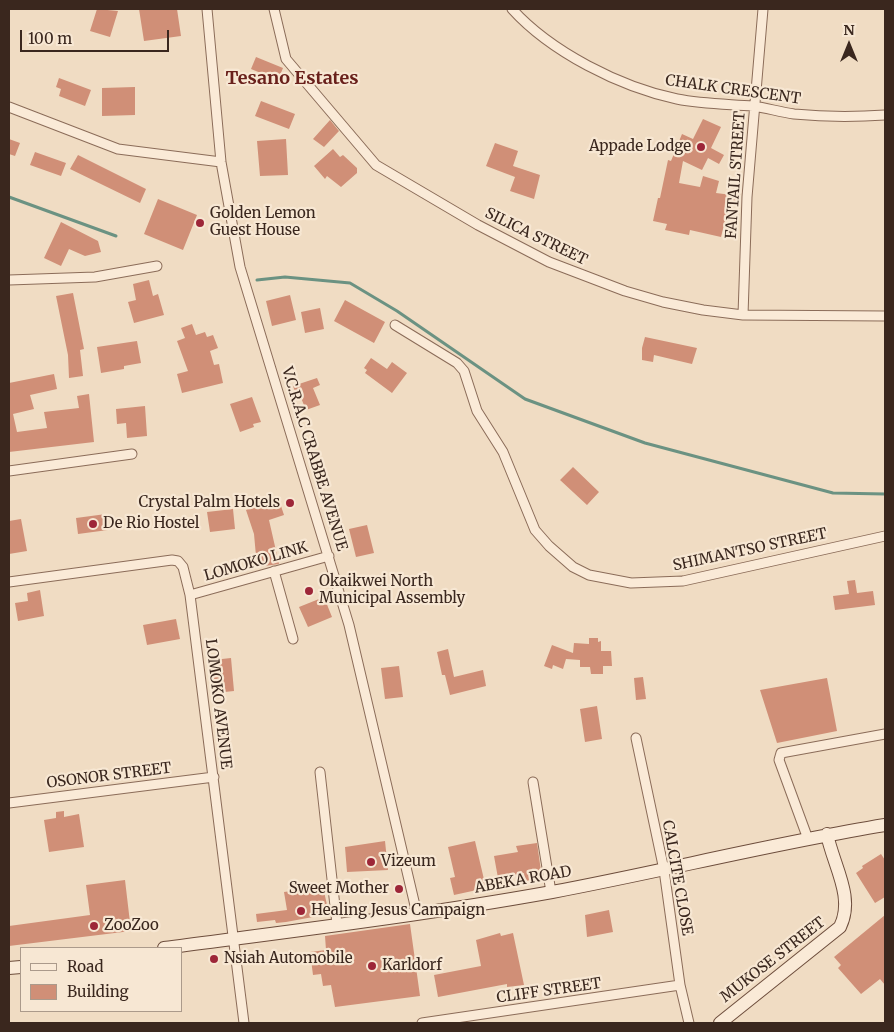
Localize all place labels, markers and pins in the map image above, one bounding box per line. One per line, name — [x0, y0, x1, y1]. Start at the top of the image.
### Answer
place label: Appade Lodge — [589, 138, 691, 156]
marker: Appade Lodge — [695, 141, 707, 153]
place label: Golden Lemon Guest House — [210, 205, 316, 240]
marker: Golden Lemon Guest House — [194, 217, 206, 229]
place label: Crystal Palm Hotels — [138, 494, 280, 512]
marker: Crystal Palm Hotels — [284, 497, 296, 509]
place label: De Rio Hostel — [103, 515, 199, 533]
marker: De Rio Hostel — [87, 518, 99, 530]
place label: Okaikwei North Municipal Assembly — [319, 573, 465, 608]
marker: Okaikwei North Municipal Assembly — [303, 585, 315, 597]
place label: Vizeum — [381, 853, 436, 871]
marker: Vizeum — [365, 856, 377, 868]
place label: Sweet Mother — [289, 880, 389, 898]
marker: Sweet Mother — [393, 883, 405, 895]
place label: Healing Jesus Campaign — [311, 902, 485, 920]
marker: Healing Jesus Campaign — [295, 905, 307, 917]
place label: ZooZoo — [104, 917, 159, 935]
marker: ZooZoo — [88, 920, 100, 932]
place label: Nsiah Automobile — [224, 950, 353, 968]
marker: Nsiah Automobile — [208, 953, 220, 965]
place label: Karldorf — [382, 957, 442, 975]
marker: Karldorf — [366, 960, 378, 972]

